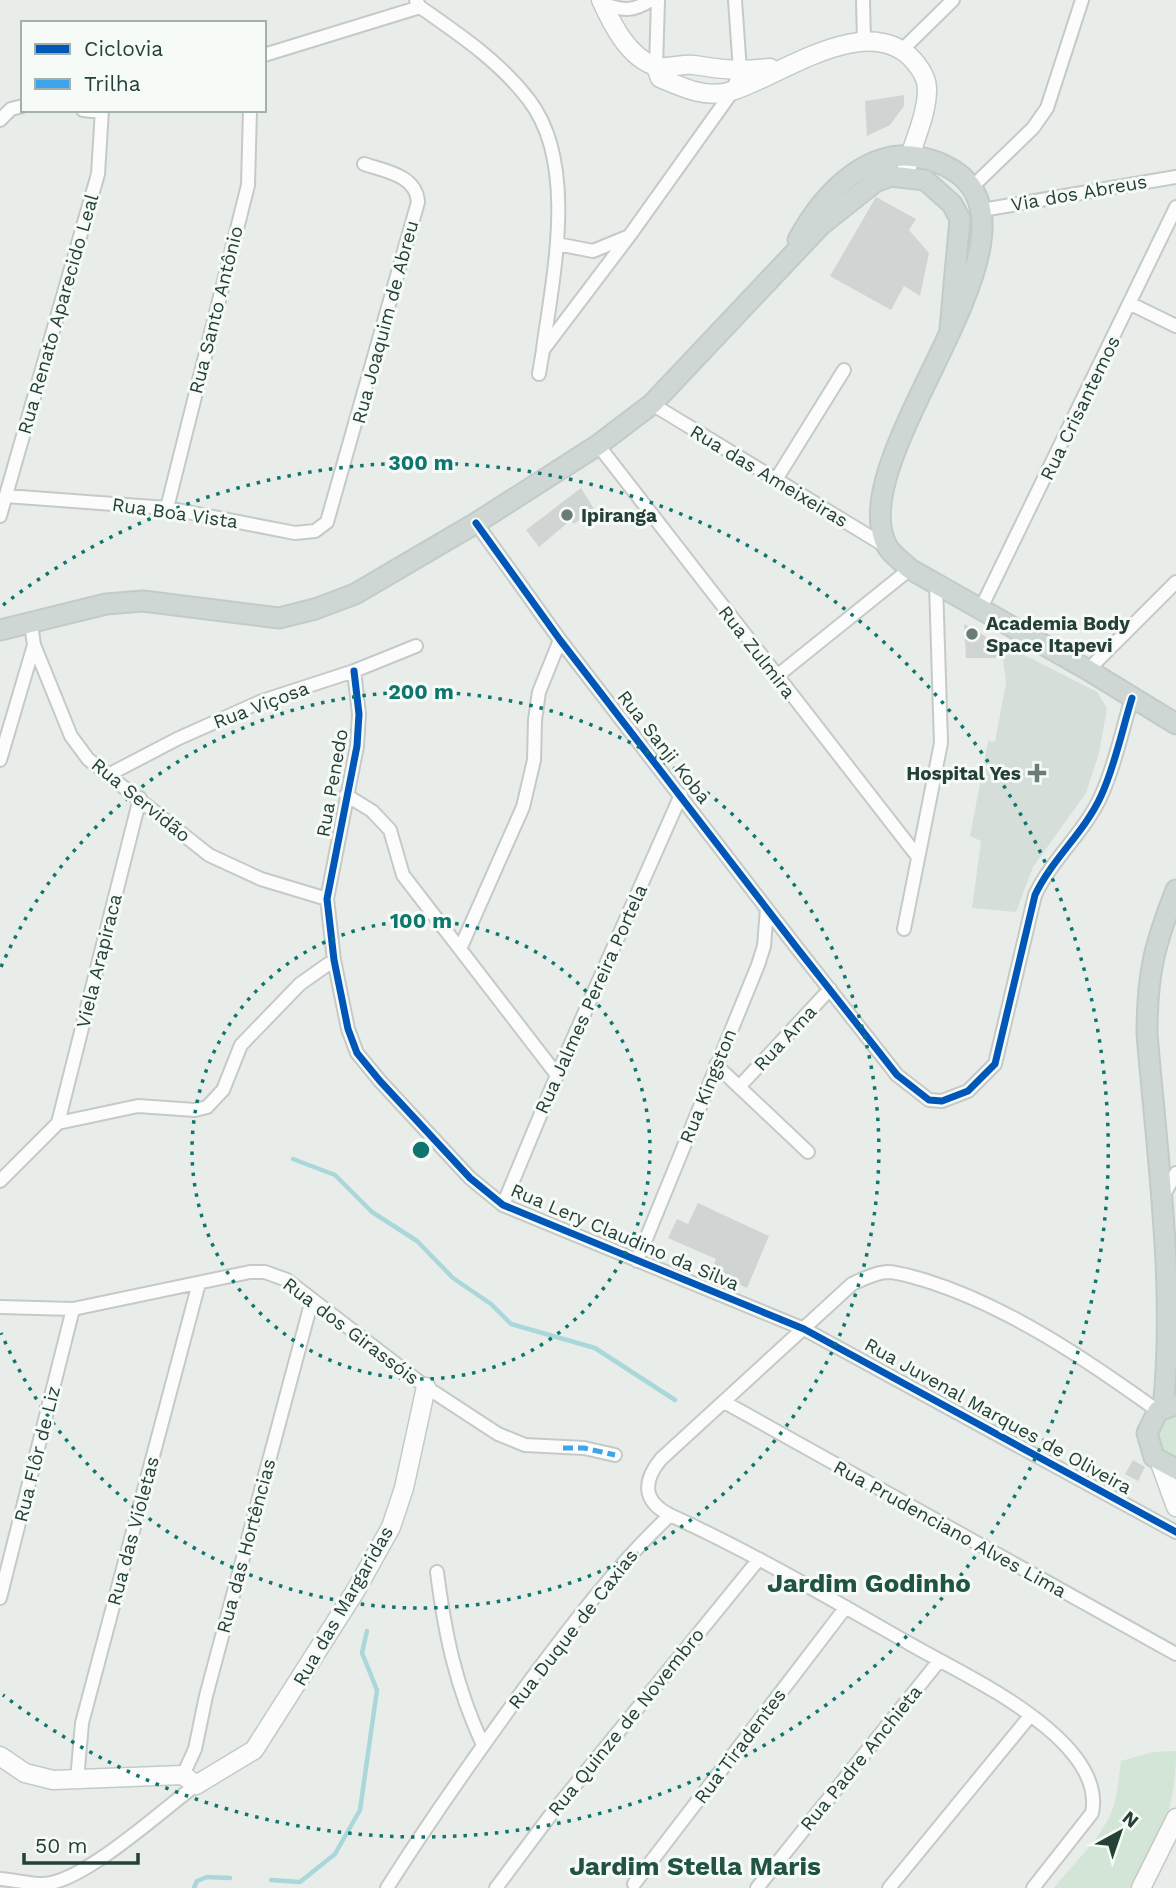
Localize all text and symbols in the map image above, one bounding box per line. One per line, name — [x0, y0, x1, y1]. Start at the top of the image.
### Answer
legend — [21, 21, 266, 112]
text: Ciclovia — [84, 36, 163, 61]
text: Trilha — [84, 71, 141, 96]
street label: Via dos Abreus — [1009, 170, 1149, 216]
street label: Rua Renato Aparecido Leal — [13, 191, 103, 437]
street label: Rua Joaquim de Abreu — [347, 218, 423, 426]
street label: Rua Santo Antônio — [184, 224, 248, 396]
street label: Rua Crisantemos — [1035, 332, 1125, 484]
street label: Rua das Ameixeiras — [686, 420, 852, 532]
text: 300 m — [388, 450, 454, 475]
street label: Rua Boa Vista — [111, 493, 240, 533]
place label: Ipiranga — [581, 504, 657, 527]
marker: Ipiranga — [559, 507, 575, 523]
street label: Rua Zulmira — [714, 601, 801, 703]
place label: Academia Body Space Itapevi — [986, 612, 1130, 657]
marker: Academia Body Space Itapevi — [964, 626, 980, 642]
street label: Rua Viçosa — [210, 676, 312, 734]
text: 200 m — [388, 679, 454, 704]
street label: Rua Sanji Koba — [613, 686, 716, 809]
street label: Rua Penedo — [311, 727, 353, 839]
street label: Rua Servidão — [87, 753, 195, 847]
place label: Hospital Yes — [906, 762, 1021, 785]
marker: Hospital Yes — [1027, 763, 1047, 783]
street label: Rua Jalmes Pereira Portela — [530, 881, 652, 1117]
street label: Viela Arapiraca — [71, 891, 127, 1031]
text: 100 m — [390, 908, 452, 933]
street label: Rua Ama — [749, 1000, 821, 1076]
street label: Rua Kingston — [675, 1025, 741, 1147]
centre of rings — [409, 1138, 433, 1162]
street label: Rua Lery Claudino da Silva — [507, 1178, 743, 1296]
street label: Rua dos Girassóis — [278, 1272, 424, 1390]
street label: Rua Juvenal Marques de Oliveira — [860, 1333, 1136, 1499]
street label: Rua Flôr de Liz — [9, 1384, 65, 1524]
street label: Rua das Violetas — [102, 1454, 164, 1608]
street label: Rua Prudenciano Alves Lima — [830, 1455, 1071, 1603]
street label: Rua das Hortências — [212, 1456, 280, 1636]
street label: Rua das Margaridas — [288, 1522, 398, 1690]
street label: Rua Duque de Caxias — [503, 1544, 643, 1714]
district label: Jardim Godinho — [767, 1568, 971, 1598]
street label: Rua Quinze de Novembro — [543, 1623, 709, 1821]
street label: Rua Padre Anchieta — [795, 1680, 927, 1835]
street label: Rua Tiradentes — [689, 1684, 791, 1808]
north arrow — [1085, 1797, 1155, 1867]
text: N — [1118, 1806, 1143, 1833]
scale bar — [24, 1822, 138, 1866]
text: 50 m — [35, 1833, 87, 1858]
district label: Jardim Stella Maris — [569, 1851, 821, 1881]

